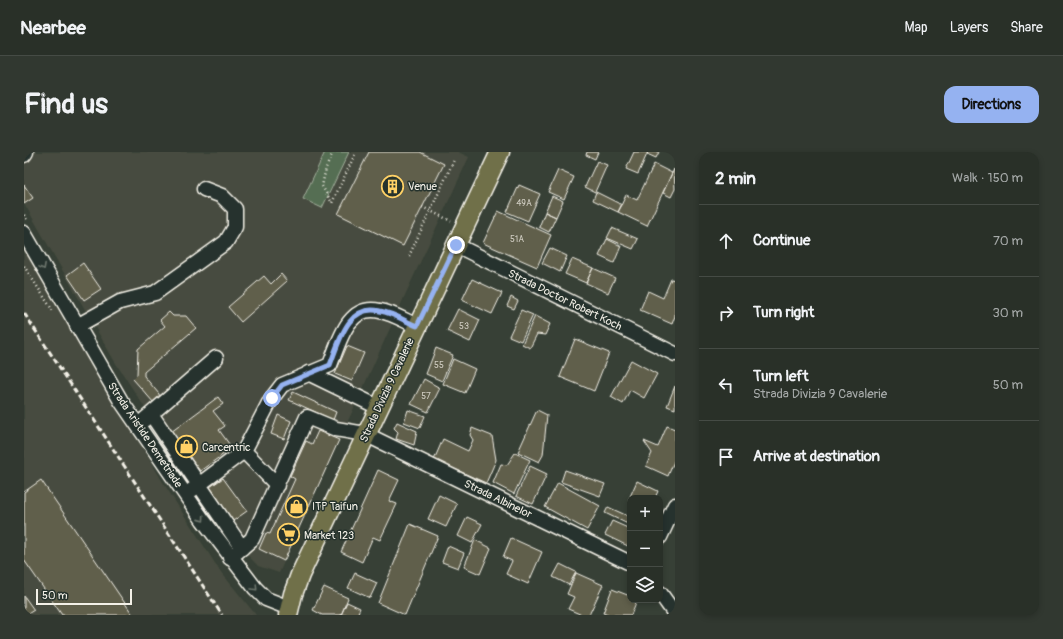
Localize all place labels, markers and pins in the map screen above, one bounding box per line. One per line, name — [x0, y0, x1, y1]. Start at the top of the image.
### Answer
building icon: Venue — [380, 173, 406, 199]
place label: Venue — [408, 180, 438, 193]
shop icon: Carcentric — [173, 434, 199, 460]
place label: Carcentric — [202, 441, 251, 454]
shop icon: ITP Taifun — [283, 493, 309, 519]
place label: ITP Taifun — [312, 500, 358, 513]
supermarket icon: Market 123 — [276, 522, 302, 548]
place label: Market 123 — [304, 529, 354, 542]

